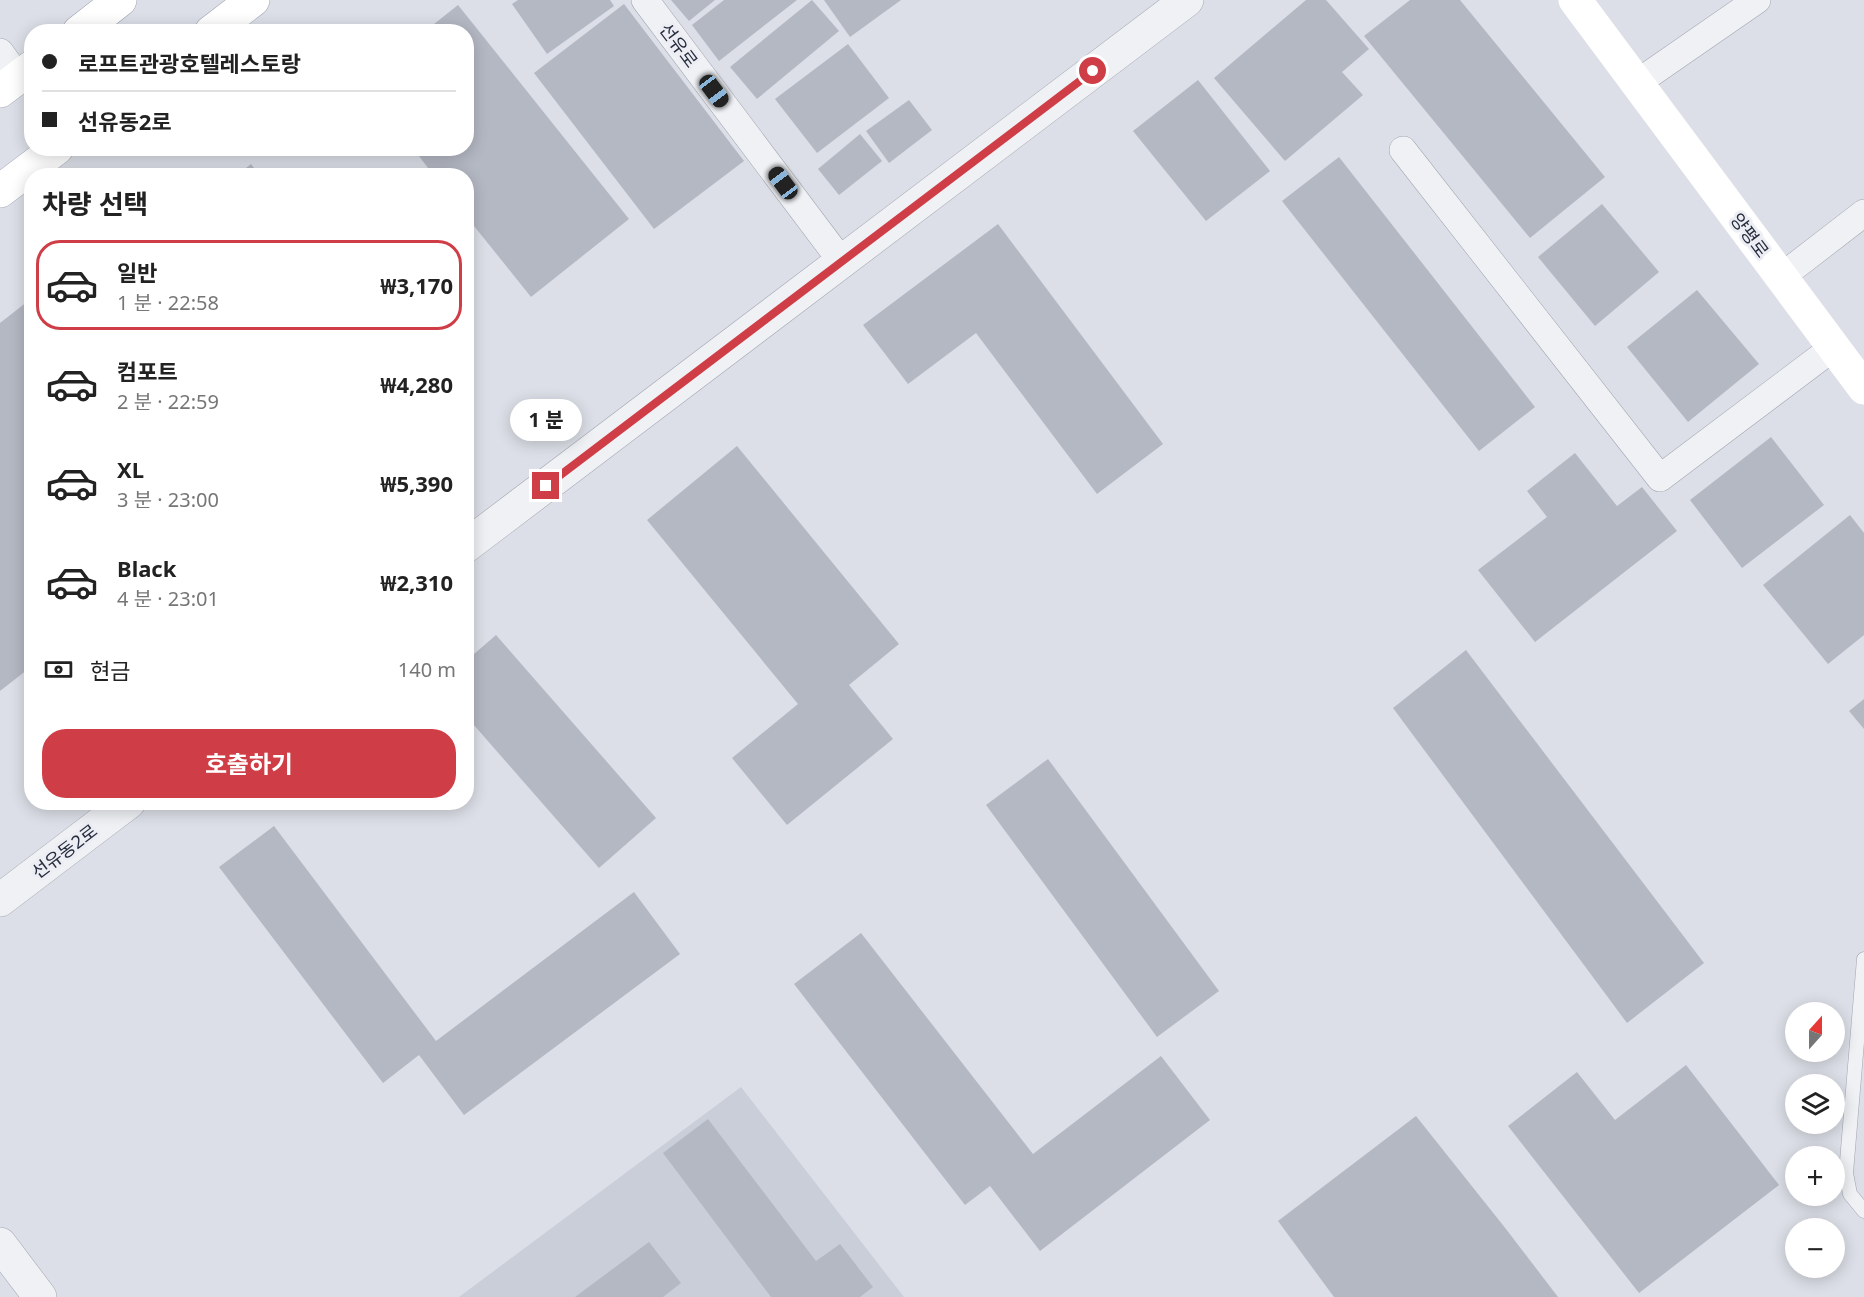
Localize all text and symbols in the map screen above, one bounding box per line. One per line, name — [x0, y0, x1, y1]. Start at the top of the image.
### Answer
street label: 선유로 — [654, 18, 704, 72]
text: 로프트관광호텔레스토랑 — [78, 48, 301, 78]
route start — [1079, 57, 1106, 84]
car — [696, 71, 732, 111]
text: 선유동2로 — [78, 106, 172, 136]
car — [765, 163, 801, 203]
text: 차량 선택 — [42, 185, 148, 222]
street label: 양평로 — [1725, 208, 1775, 262]
text: 일반 — [117, 257, 157, 287]
icon: car — [45, 258, 99, 312]
text: ₩3,170 — [380, 270, 453, 300]
text: 1 분 · 22:58 — [117, 289, 219, 316]
text: 컴포트 — [117, 356, 178, 386]
icon: car — [45, 357, 99, 411]
text: ₩4,280 — [380, 369, 453, 399]
text: 2 분 · 22:59 — [117, 388, 219, 415]
callout: 1 분 — [510, 399, 582, 441]
text: 1 분 — [528, 406, 564, 433]
text: XL — [117, 454, 144, 484]
icon: car — [45, 456, 99, 510]
text: ₩5,390 — [380, 468, 453, 498]
route end — [532, 472, 559, 499]
text: 3 분 · 23:00 — [117, 486, 219, 513]
text: Black — [117, 553, 176, 583]
icon: car — [45, 555, 99, 609]
text: ₩2,310 — [380, 567, 453, 597]
text: 4 분 · 23:01 — [117, 585, 219, 612]
icon: cash — [42, 653, 75, 686]
text: 현금 — [90, 655, 130, 685]
text: 140 m — [398, 656, 456, 683]
button: 호출하기 — [42, 729, 456, 798]
street label: 선유동2로 — [26, 818, 102, 884]
north arrow — [1785, 1002, 1845, 1062]
map controls — [1785, 1002, 1845, 1278]
button: layers — [1785, 1074, 1845, 1134]
button: + — [1785, 1146, 1845, 1206]
button: − — [1785, 1218, 1845, 1278]

